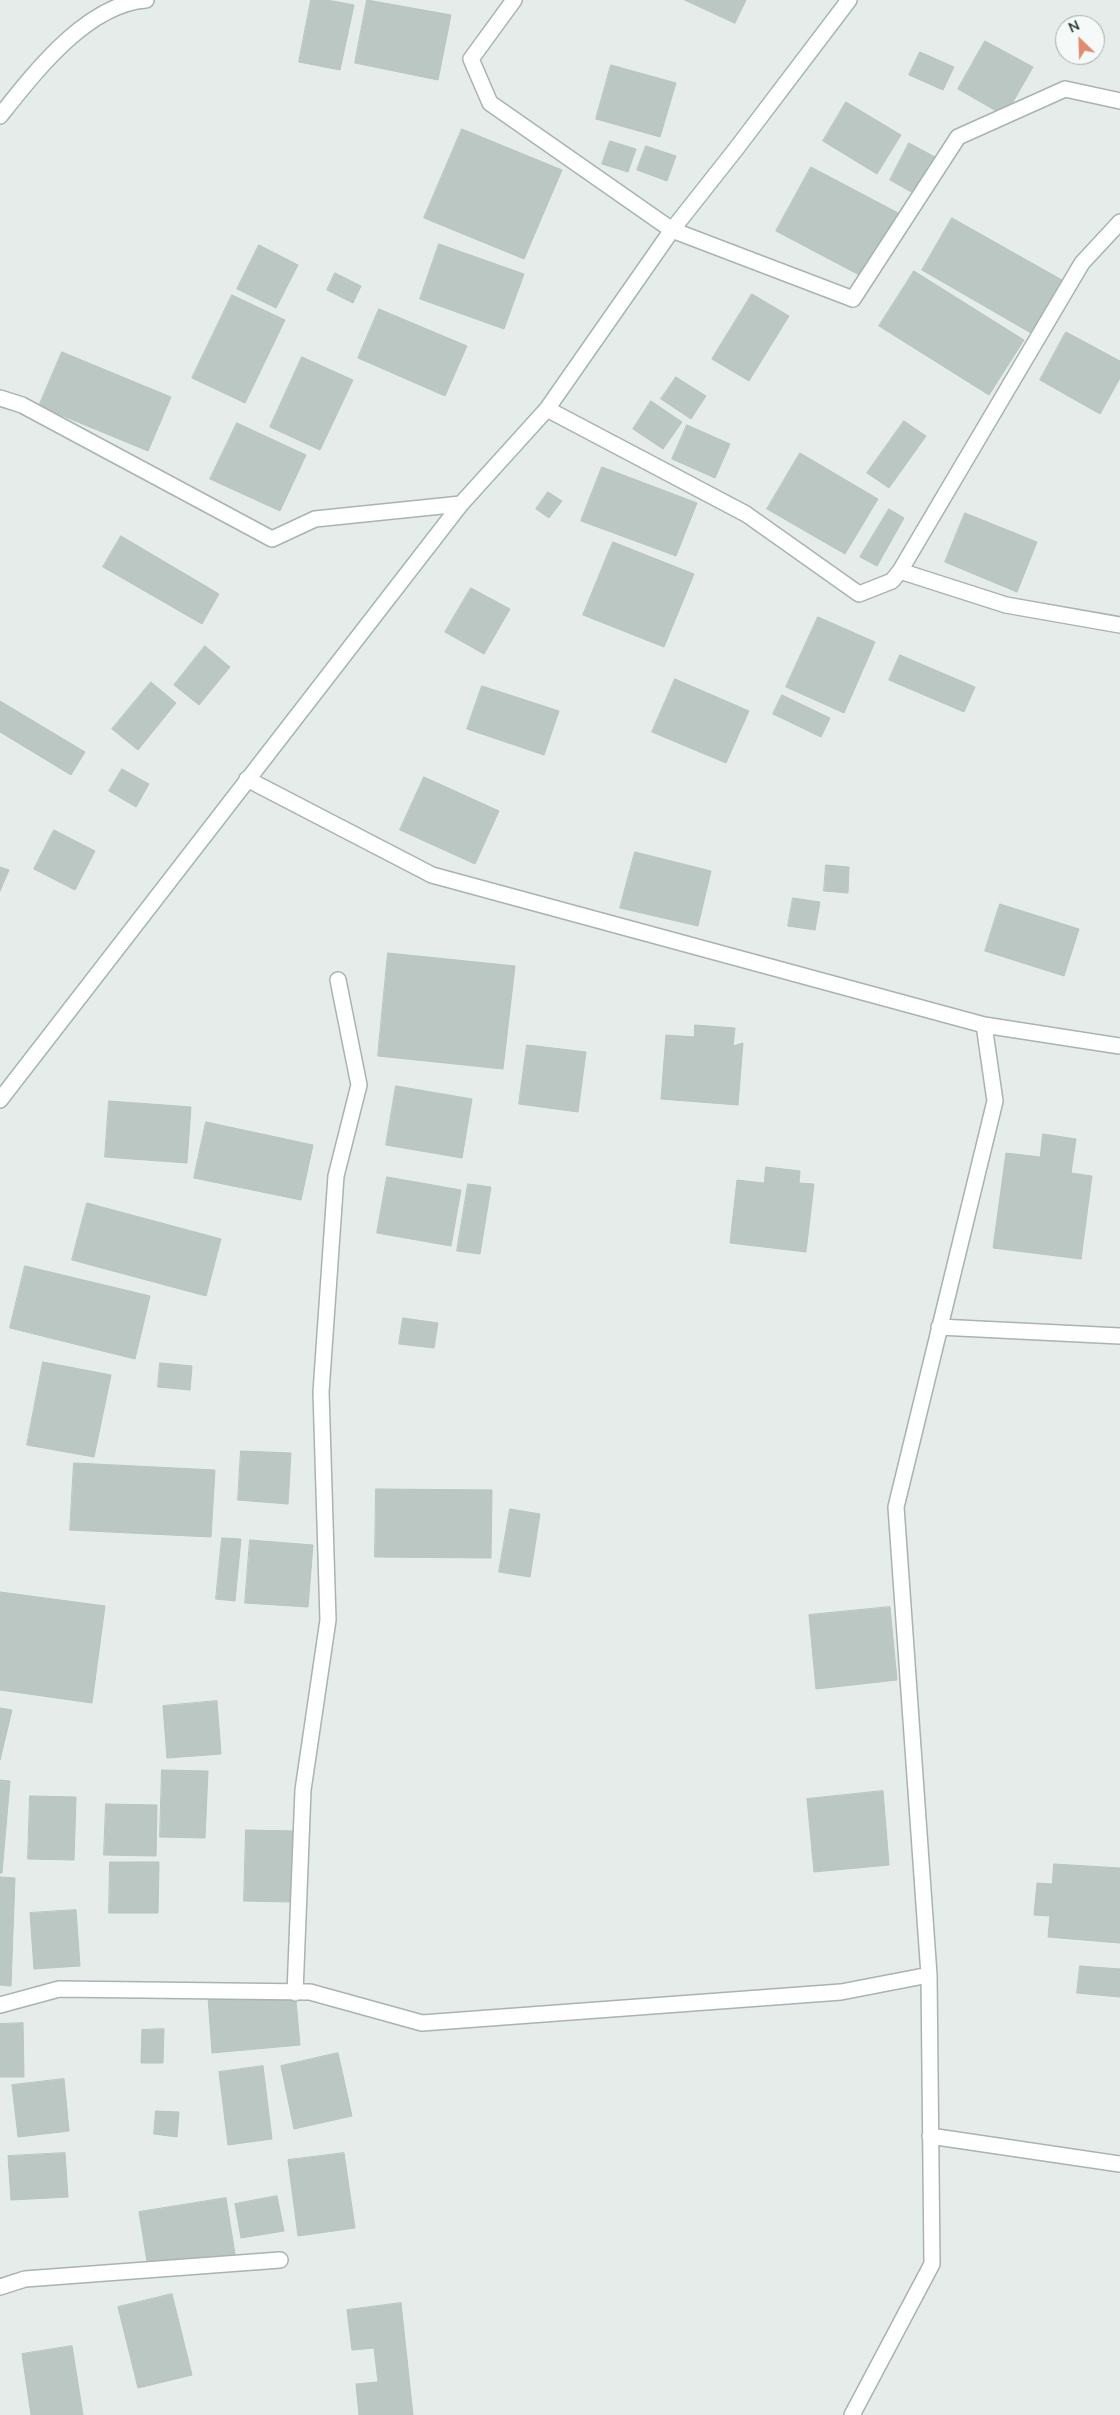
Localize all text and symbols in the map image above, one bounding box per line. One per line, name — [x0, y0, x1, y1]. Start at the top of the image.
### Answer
north arrow — [1055, 15, 1105, 65]
text: N — [1065, 16, 1083, 38]

